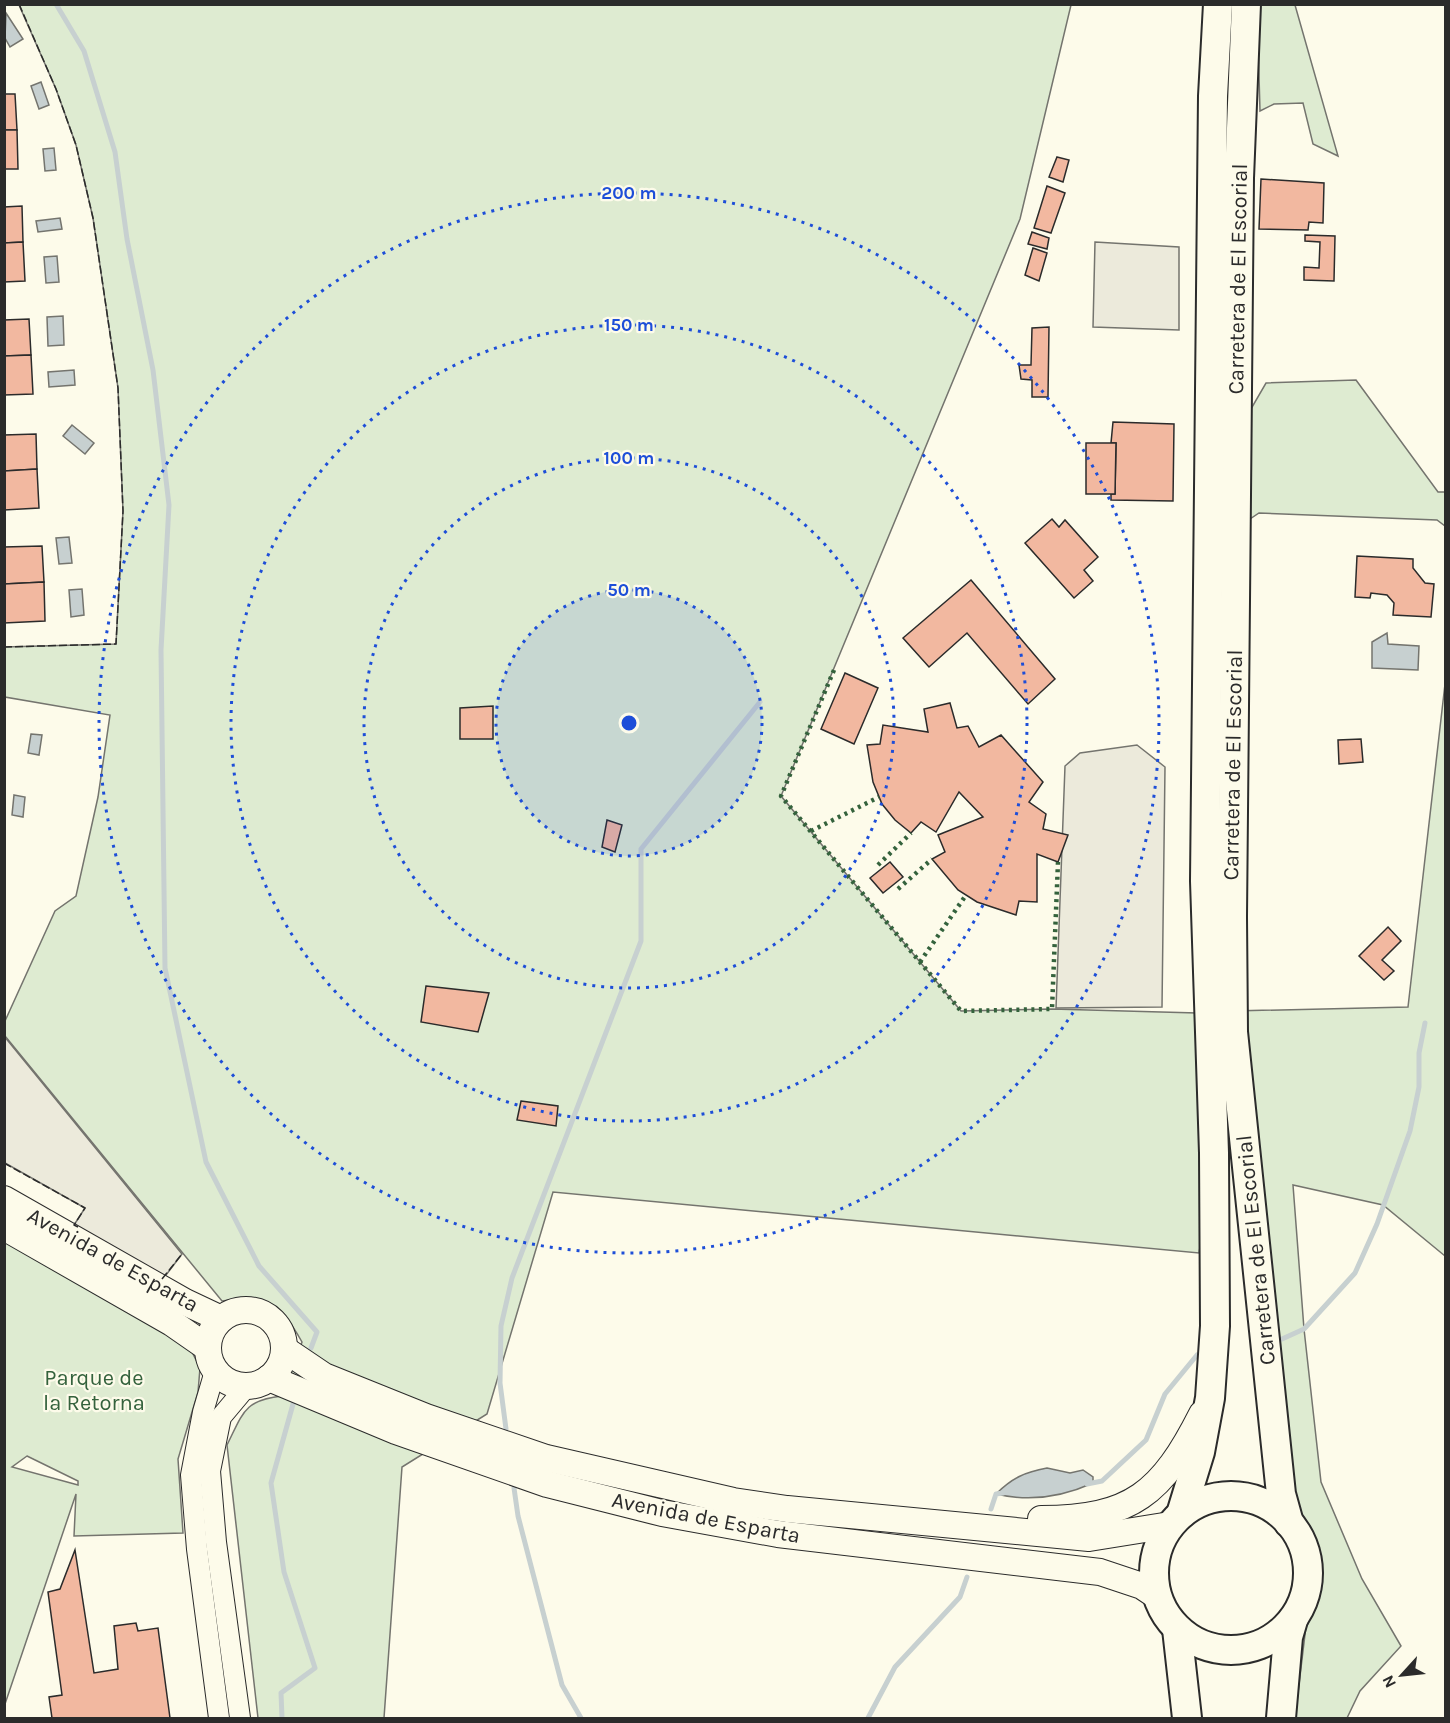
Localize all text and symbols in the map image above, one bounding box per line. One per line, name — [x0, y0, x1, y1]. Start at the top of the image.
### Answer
street label: Carretera de El Escorial — [1223, 163, 1253, 395]
text: 200 m — [601, 182, 657, 204]
text: 150 m — [604, 314, 654, 336]
text: 100 m — [604, 447, 654, 469]
text: 50 m — [607, 579, 651, 601]
street label: Carretera de El Escorial — [1218, 649, 1248, 881]
centre of rings — [619, 713, 639, 733]
street label: Carretera de El Escorial — [1231, 1134, 1281, 1366]
street label: Avenida de Esparta — [23, 1202, 203, 1318]
park label: Parque de la Retorna — [43, 1365, 145, 1416]
street label: Avenida de Esparta — [610, 1487, 802, 1549]
north arrow — [1372, 1645, 1432, 1705]
text: N — [1378, 1672, 1400, 1691]

